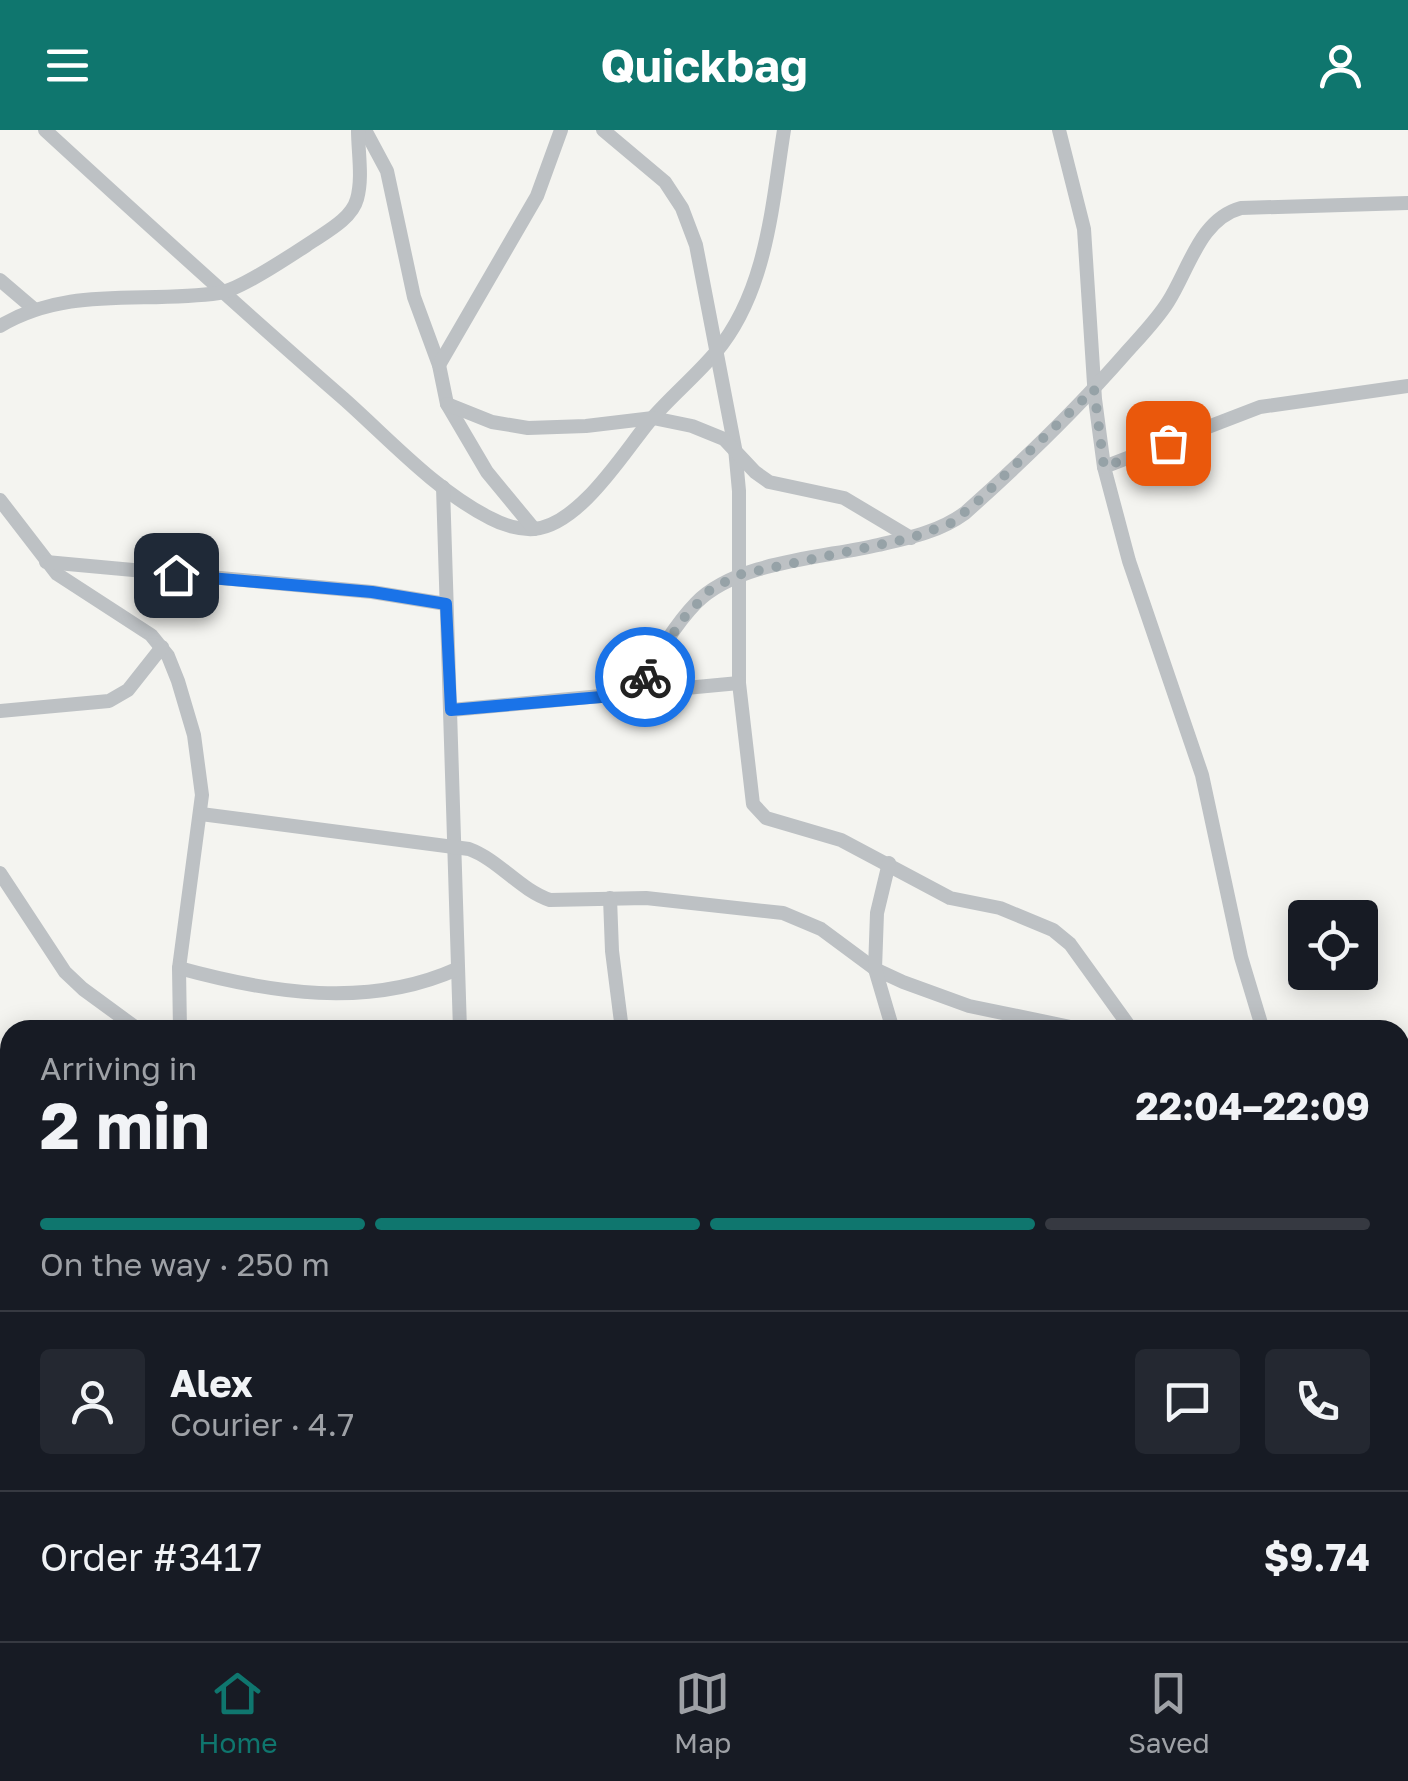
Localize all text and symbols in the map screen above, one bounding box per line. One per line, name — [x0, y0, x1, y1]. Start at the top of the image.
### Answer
icon: menu — [40, 38, 95, 93]
text: Quickbag — [600, 38, 808, 92]
icon: person — [1313, 38, 1368, 93]
pin — [1126, 401, 1211, 486]
icon: bag — [1141, 416, 1196, 471]
pin — [134, 533, 219, 618]
icon: home — [149, 548, 204, 603]
courier — [595, 627, 695, 727]
icon: bike — [618, 650, 673, 705]
map controls — [1288, 900, 1378, 990]
button: locate — [1288, 900, 1378, 990]
text: Arriving in — [40, 1049, 197, 1087]
text: 22:04–22:09 — [1136, 1083, 1370, 1128]
text: 2 min — [40, 1085, 210, 1163]
text: On the way · 250 m — [40, 1245, 330, 1283]
button: person — [40, 1349, 145, 1454]
button: chat — [1135, 1349, 1240, 1454]
button: phone — [1265, 1349, 1370, 1454]
text: Alex — [170, 1360, 253, 1405]
text: Courier · 4.7 — [170, 1405, 354, 1443]
text: Order #3417 — [40, 1534, 262, 1579]
text: $9.74 — [1264, 1534, 1370, 1579]
tab: Home — [198, 1666, 277, 1759]
tab: Map — [674, 1666, 731, 1759]
tab: Saved — [1128, 1666, 1210, 1759]

